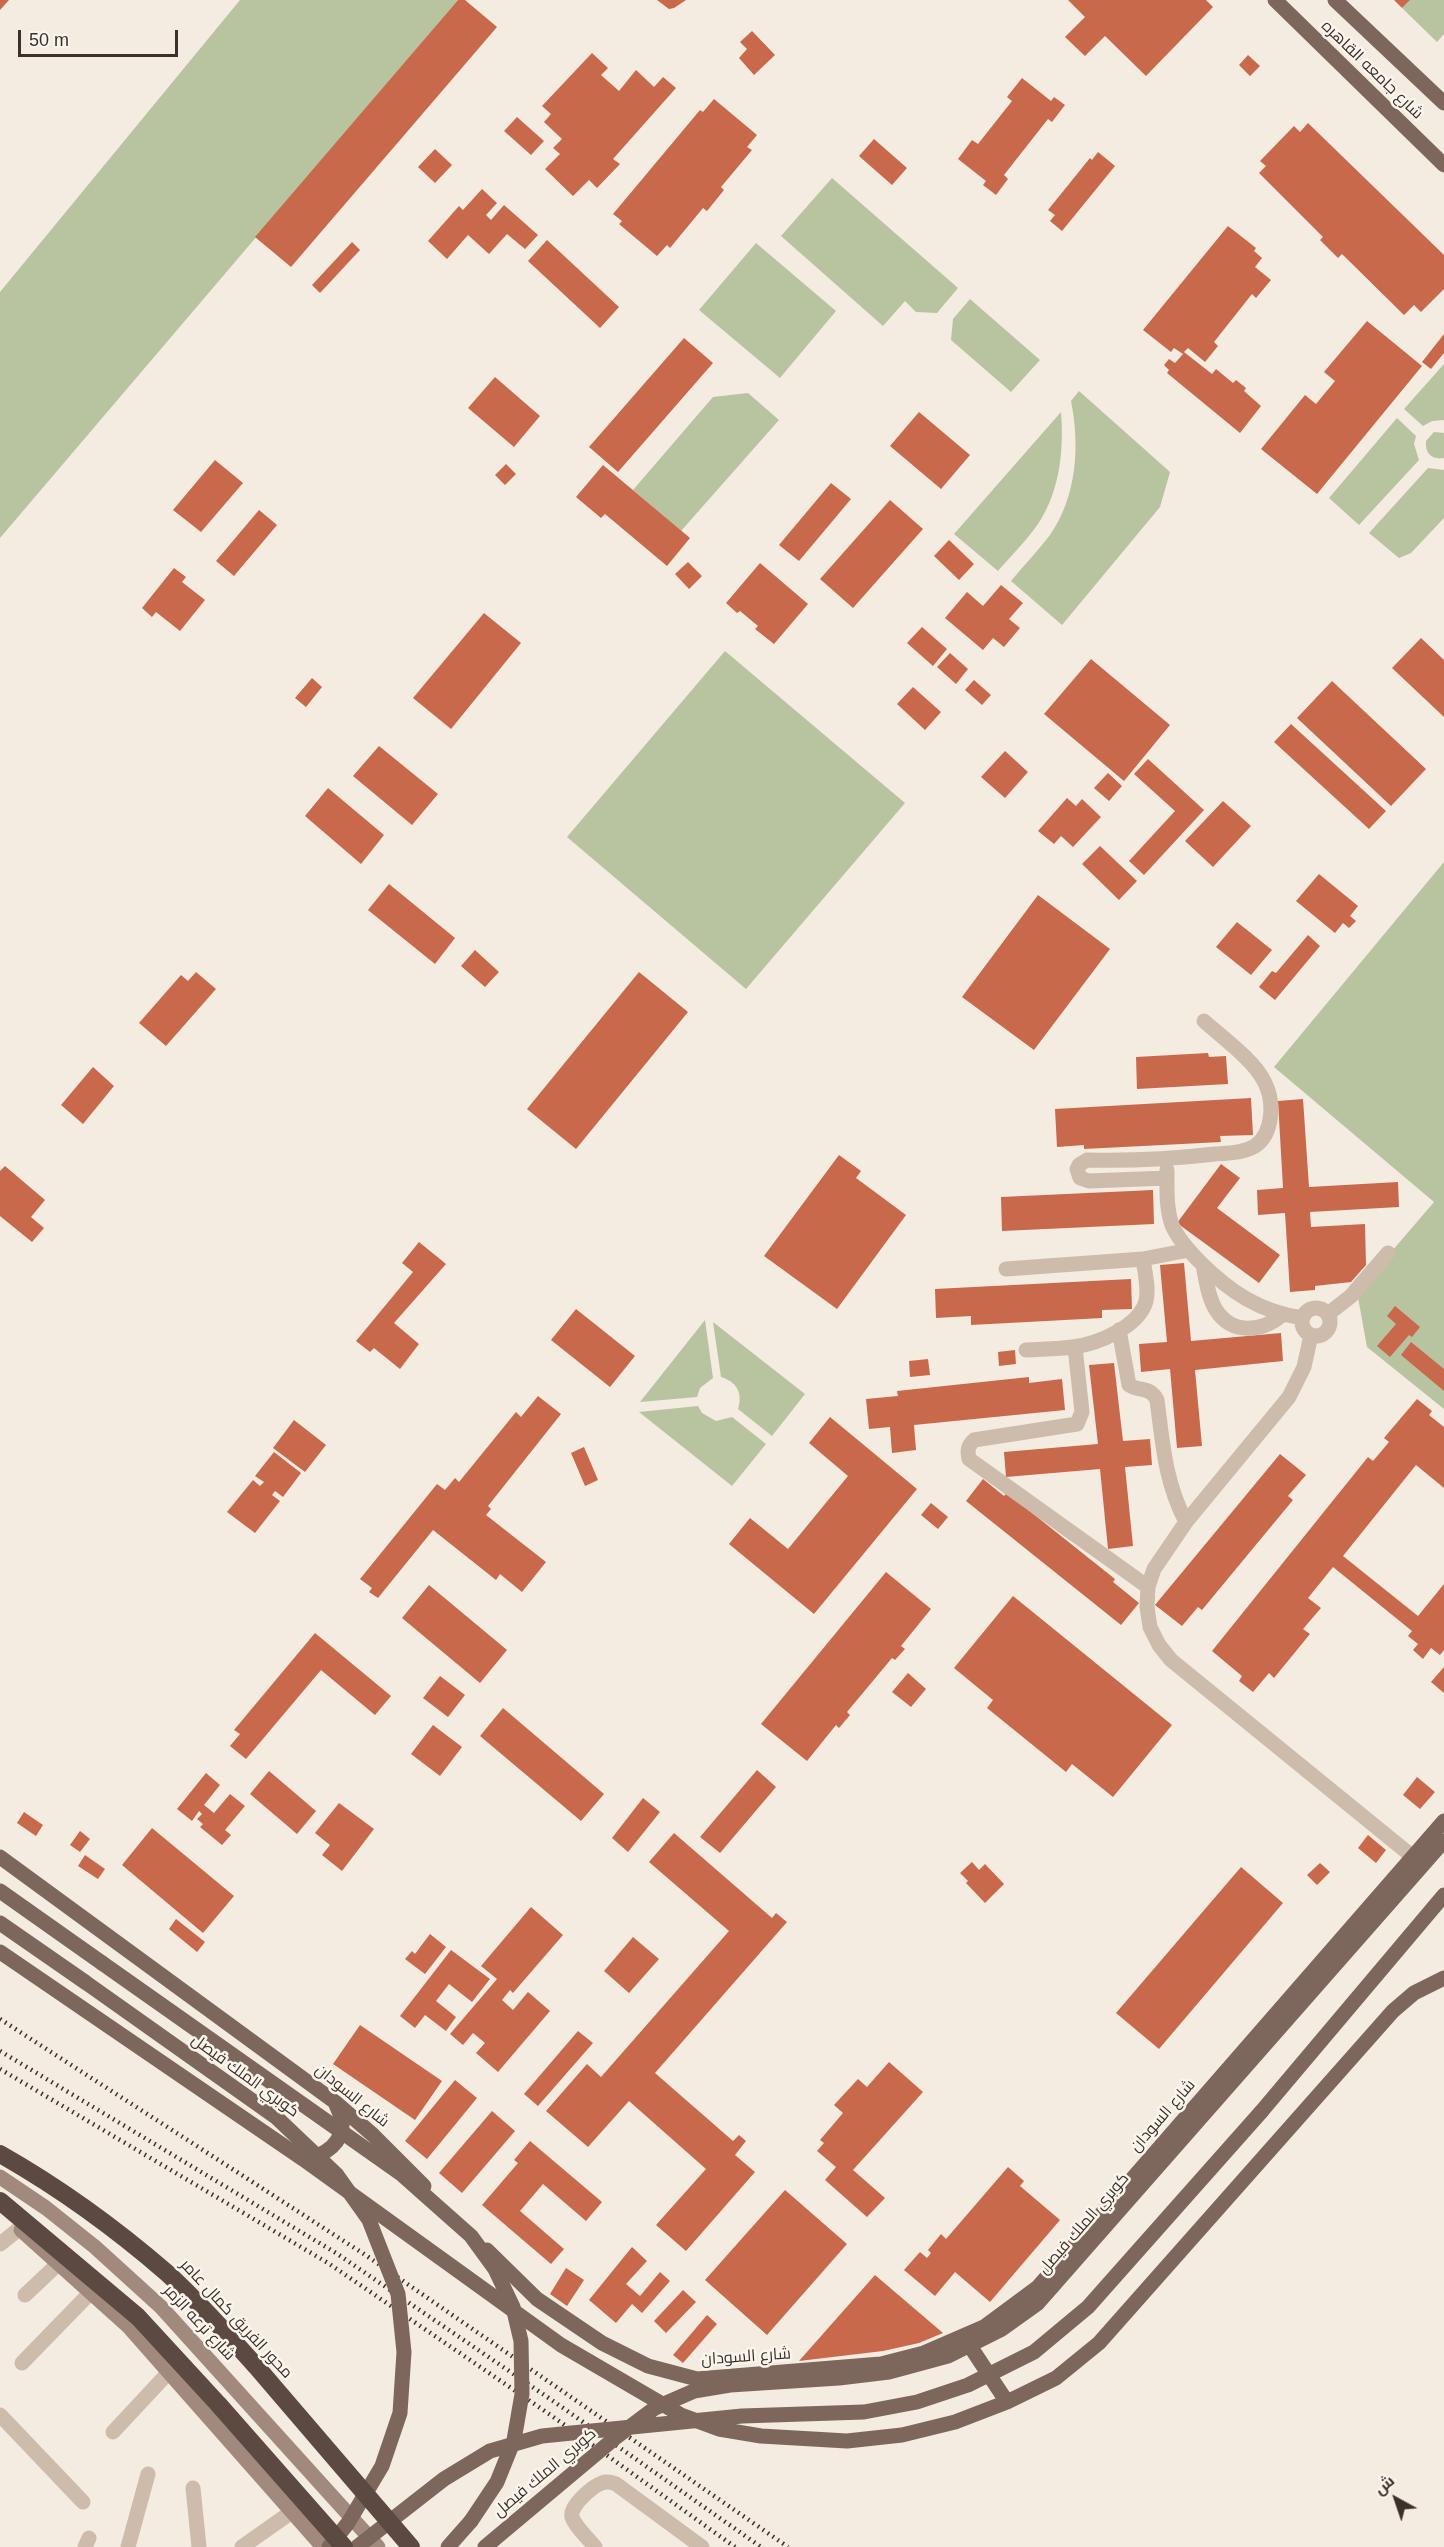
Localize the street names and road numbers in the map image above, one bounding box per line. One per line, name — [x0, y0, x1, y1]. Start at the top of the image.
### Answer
street label: شارع جامعه القاهره — [1317, 17, 1427, 123]
street label: كوبري الملك فيصل — [187, 2031, 303, 2121]
street label: شارع السودان — [311, 2060, 393, 2132]
street label: شارع السودان — [1126, 2076, 1200, 2156]
street label: كوبري الملك فيصل — [1035, 2169, 1133, 2279]
street label: محور الفريق كمال عامر — [176, 2255, 296, 2383]
street label: شارع ترعه الزمر — [159, 2281, 239, 2365]
street label: شارع السودان — [701, 2344, 791, 2370]
street label: كوبري الملك فيصل — [490, 2424, 600, 2522]

